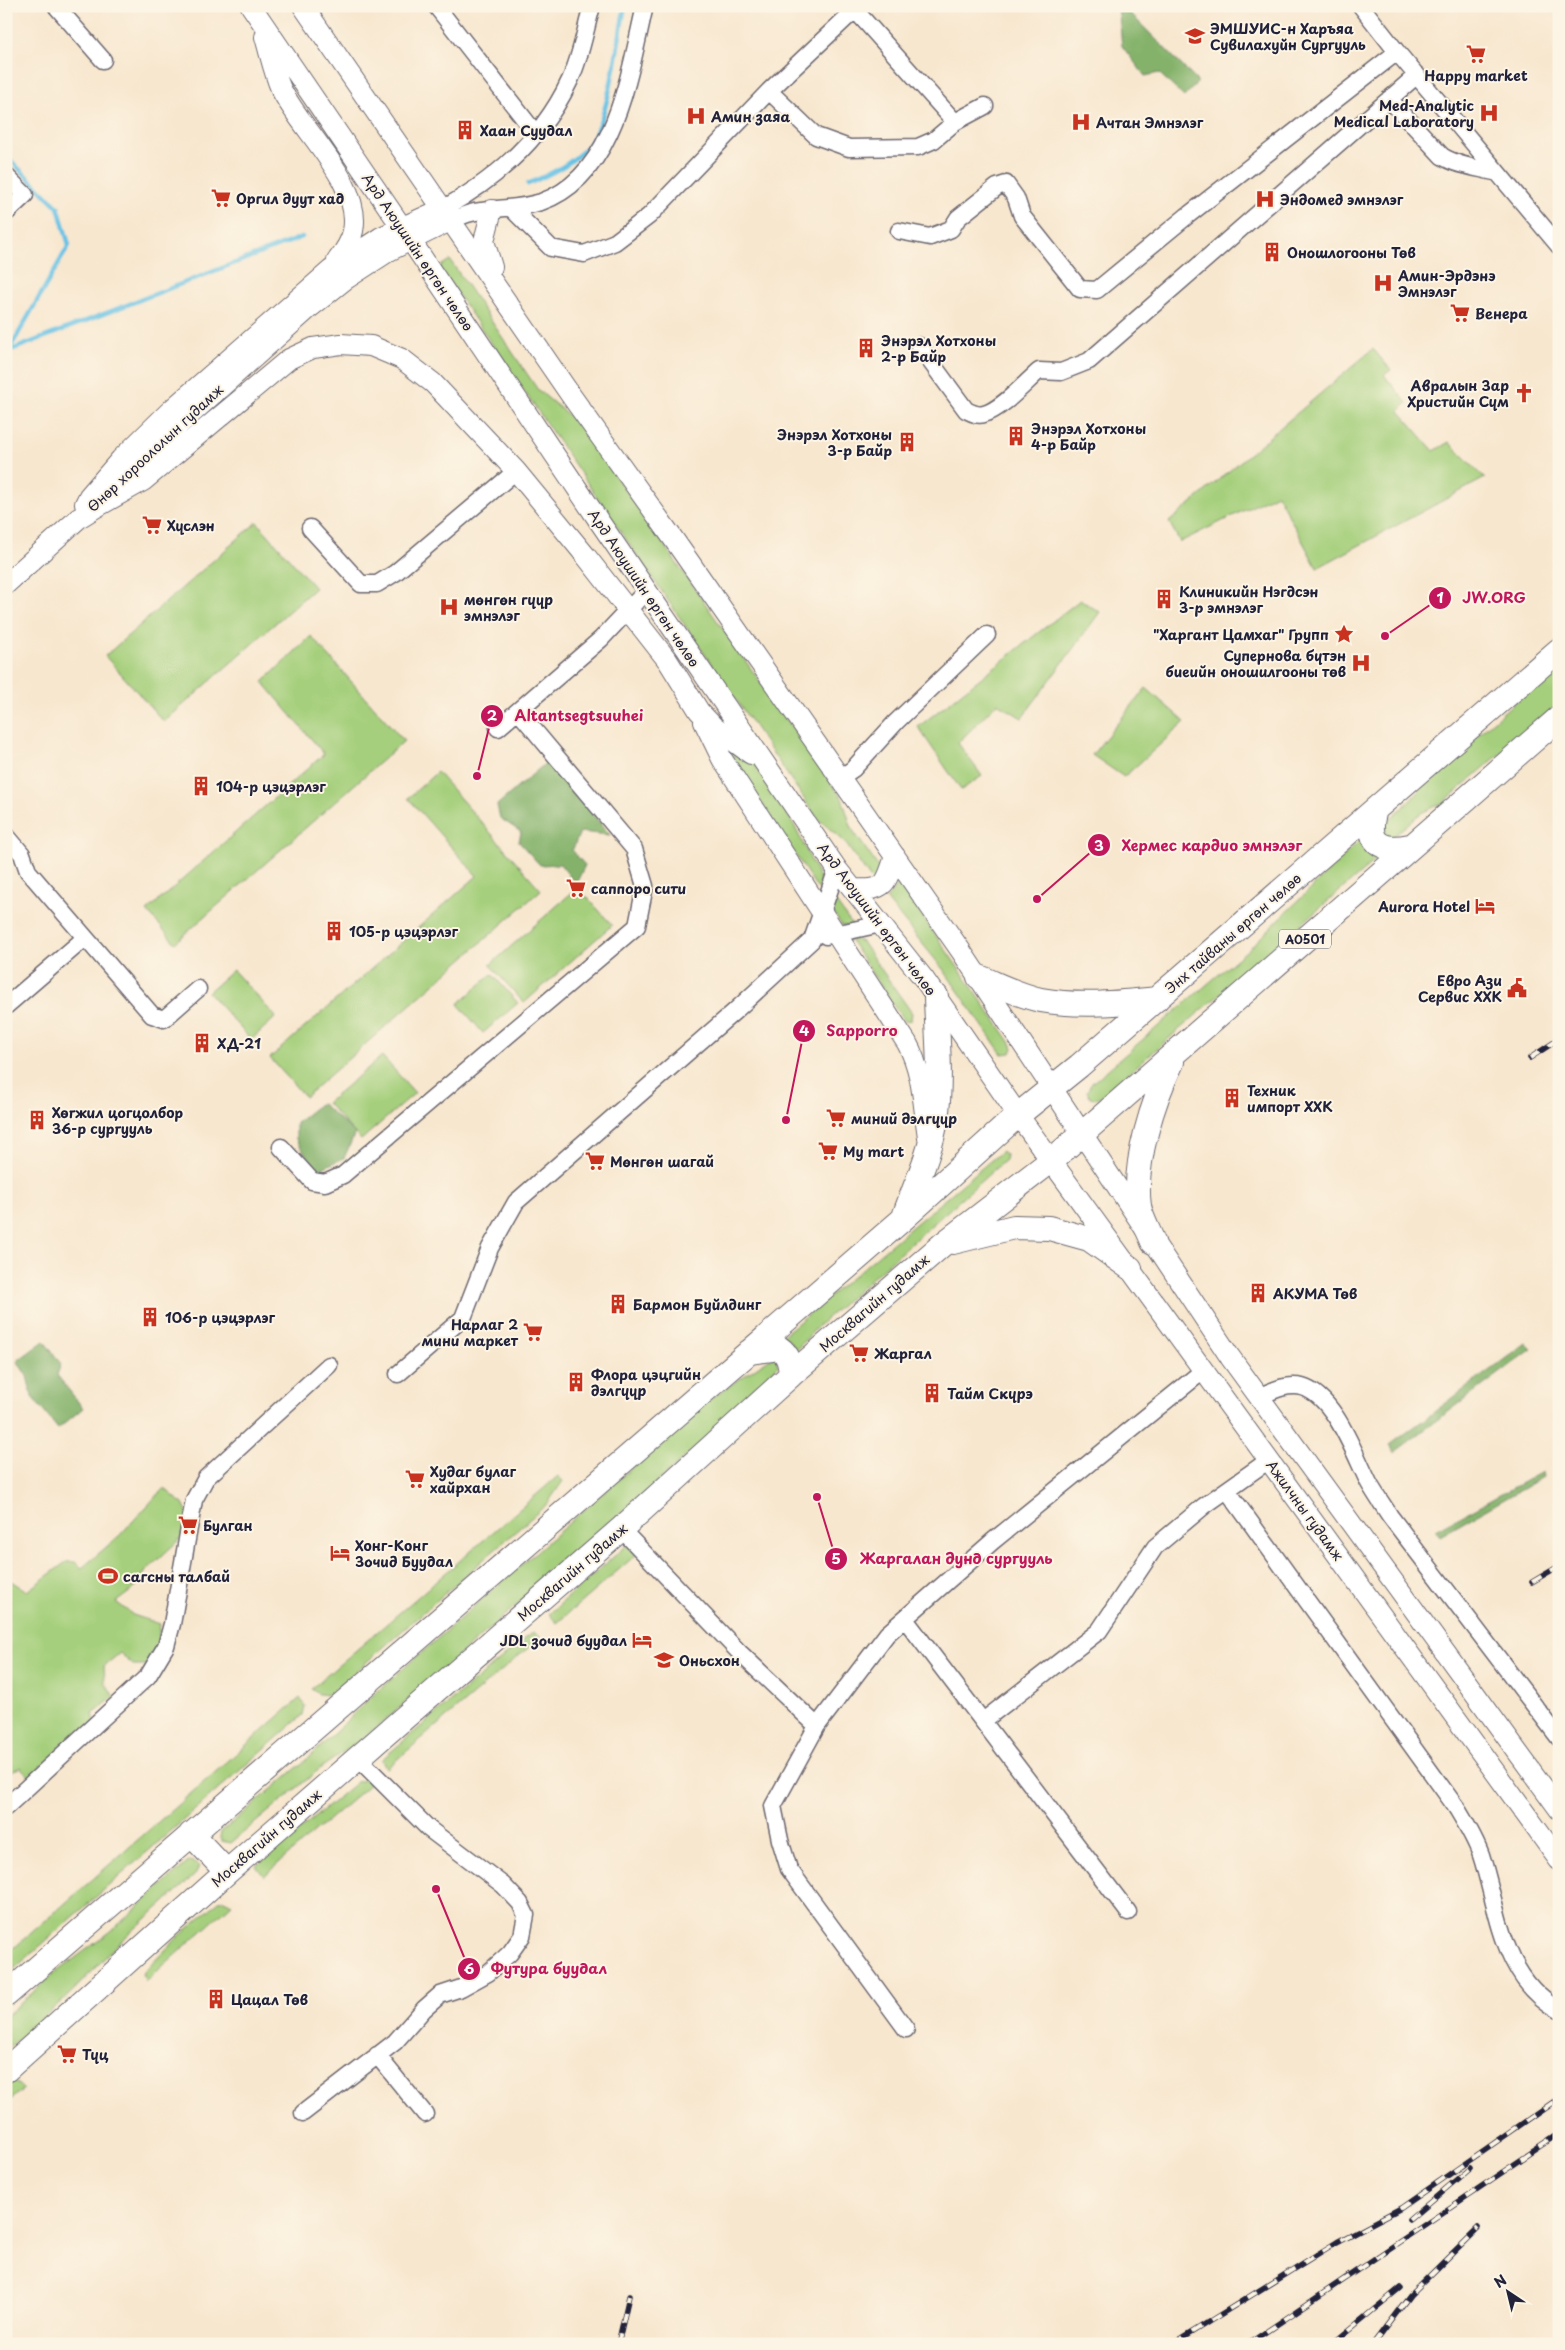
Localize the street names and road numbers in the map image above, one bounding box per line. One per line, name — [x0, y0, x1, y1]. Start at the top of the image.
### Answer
street label: Ард Аюушийн өргөн чөлөө — [357, 169, 479, 335]
street label: Өнөр хороололын гудамж — [82, 379, 228, 517]
street label: Ард Аюушийн өргөн чөлөө — [583, 505, 705, 671]
street label: Ард Аюушийн өргөн чөлөө — [812, 838, 942, 1000]
street label: Энх тайваны өргөн чөлөө — [1160, 868, 1306, 998]
road number: A0501 — [1279, 930, 1331, 949]
street label: Москвагийн гудамж — [814, 1249, 934, 1357]
street label: Ажилчны гудамж — [1261, 1455, 1349, 1565]
street label: Москвагийн гудамж — [512, 1518, 632, 1626]
street label: Москвагийн гудамж — [206, 1784, 326, 1892]

